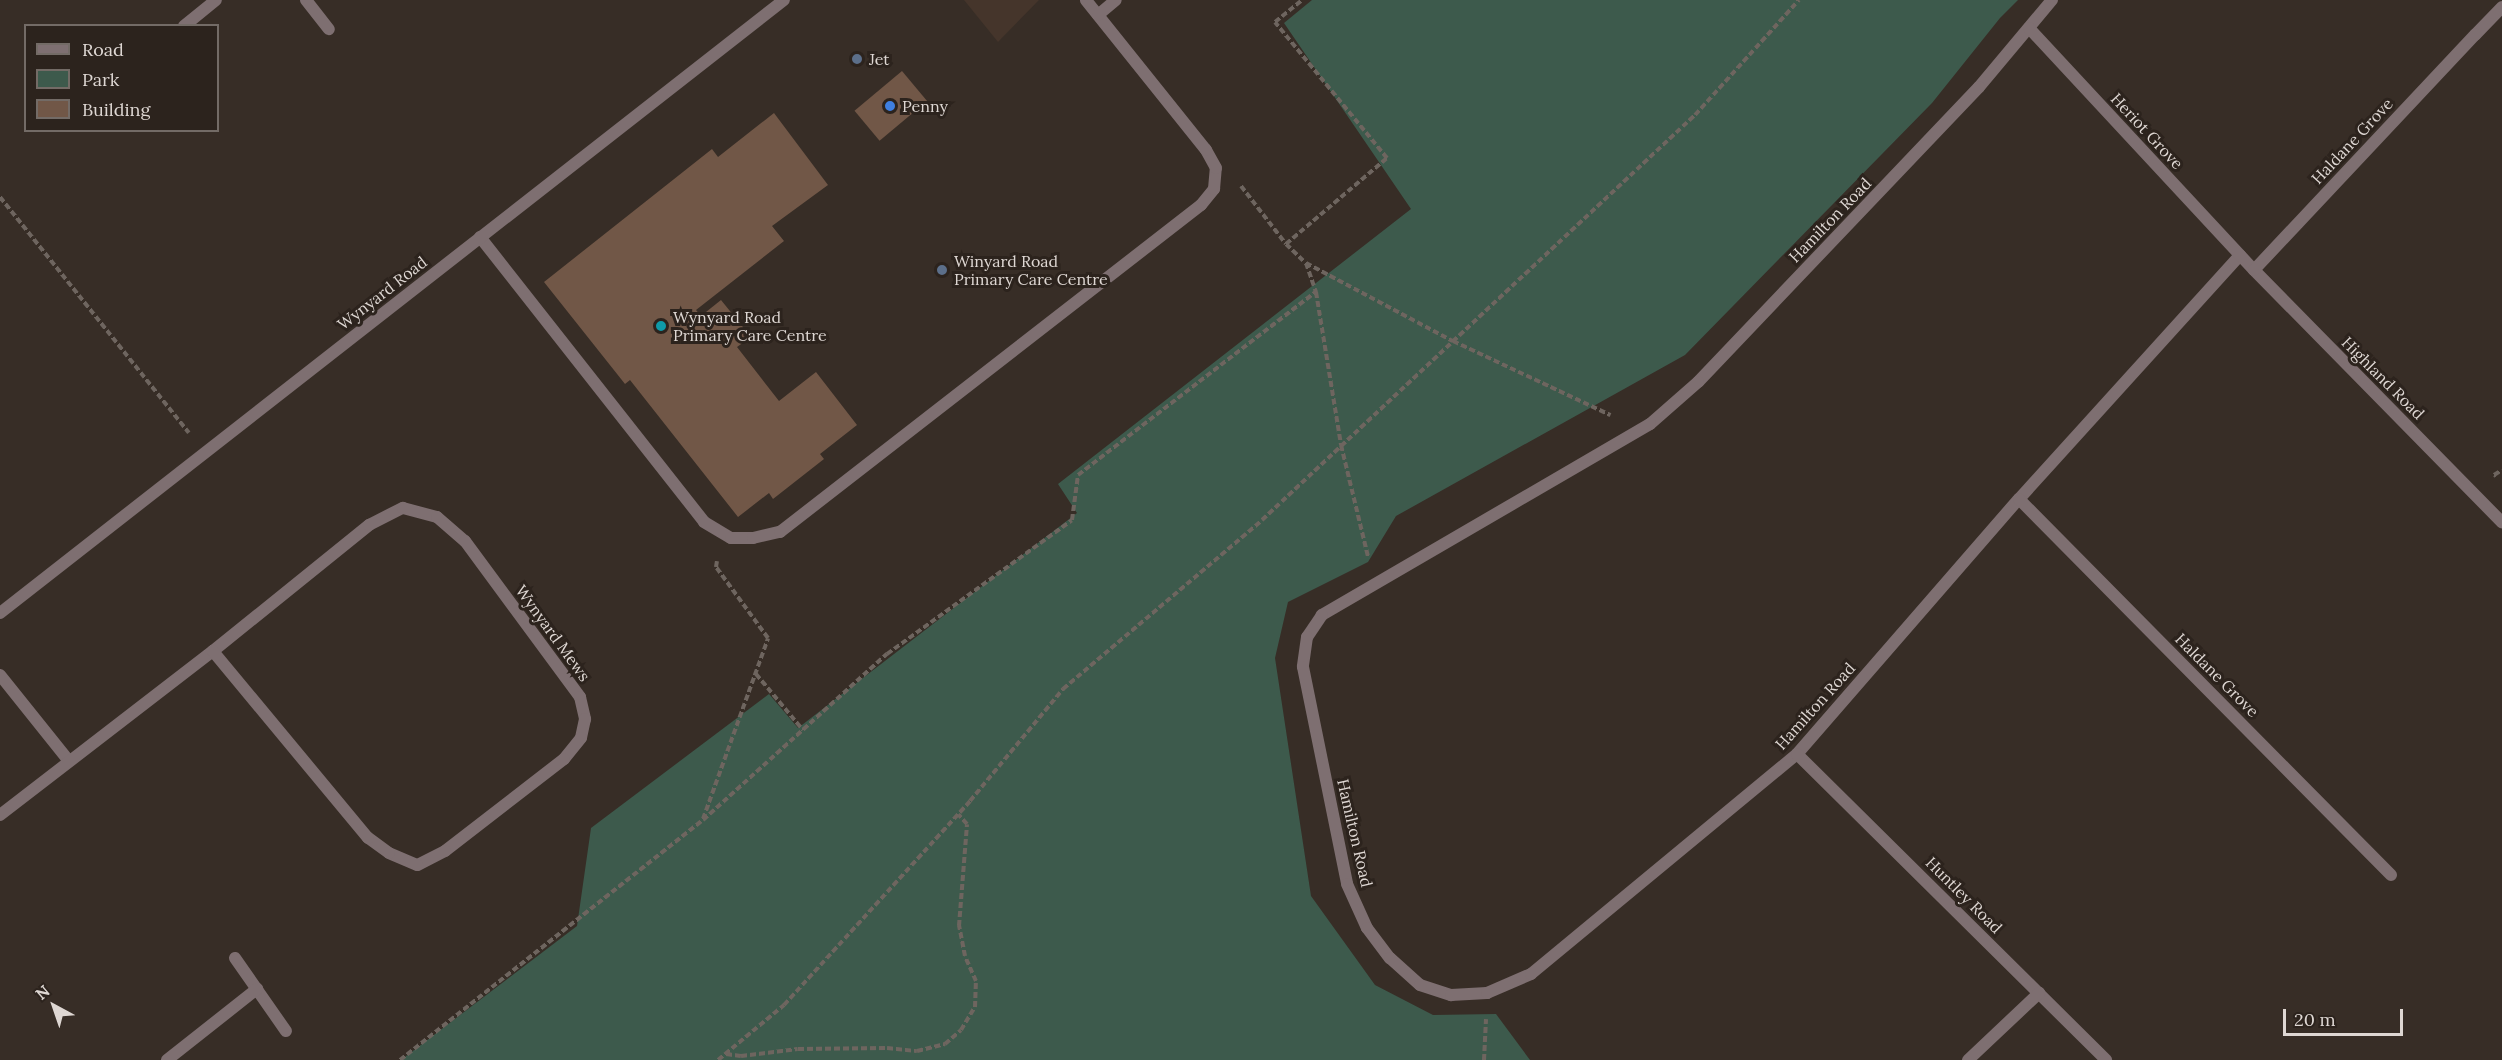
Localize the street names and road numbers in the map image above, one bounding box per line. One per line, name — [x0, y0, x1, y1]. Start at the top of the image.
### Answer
street label: Heriot Grove — [2107, 89, 2187, 173]
street label: Haldane Grove — [2307, 94, 2397, 188]
street label: Hamilton Road — [1785, 174, 1875, 266]
street label: Wynyard Road — [333, 252, 431, 334]
street label: Highland Road — [2338, 333, 2428, 423]
street label: Wynyard Mews — [512, 581, 594, 685]
street label: Haldane Grove — [2171, 629, 2263, 721]
street label: Hamilton Road — [1771, 659, 1859, 753]
street label: Hamilton Road — [1333, 777, 1377, 889]
street label: Huntley Road — [1922, 853, 2006, 937]

